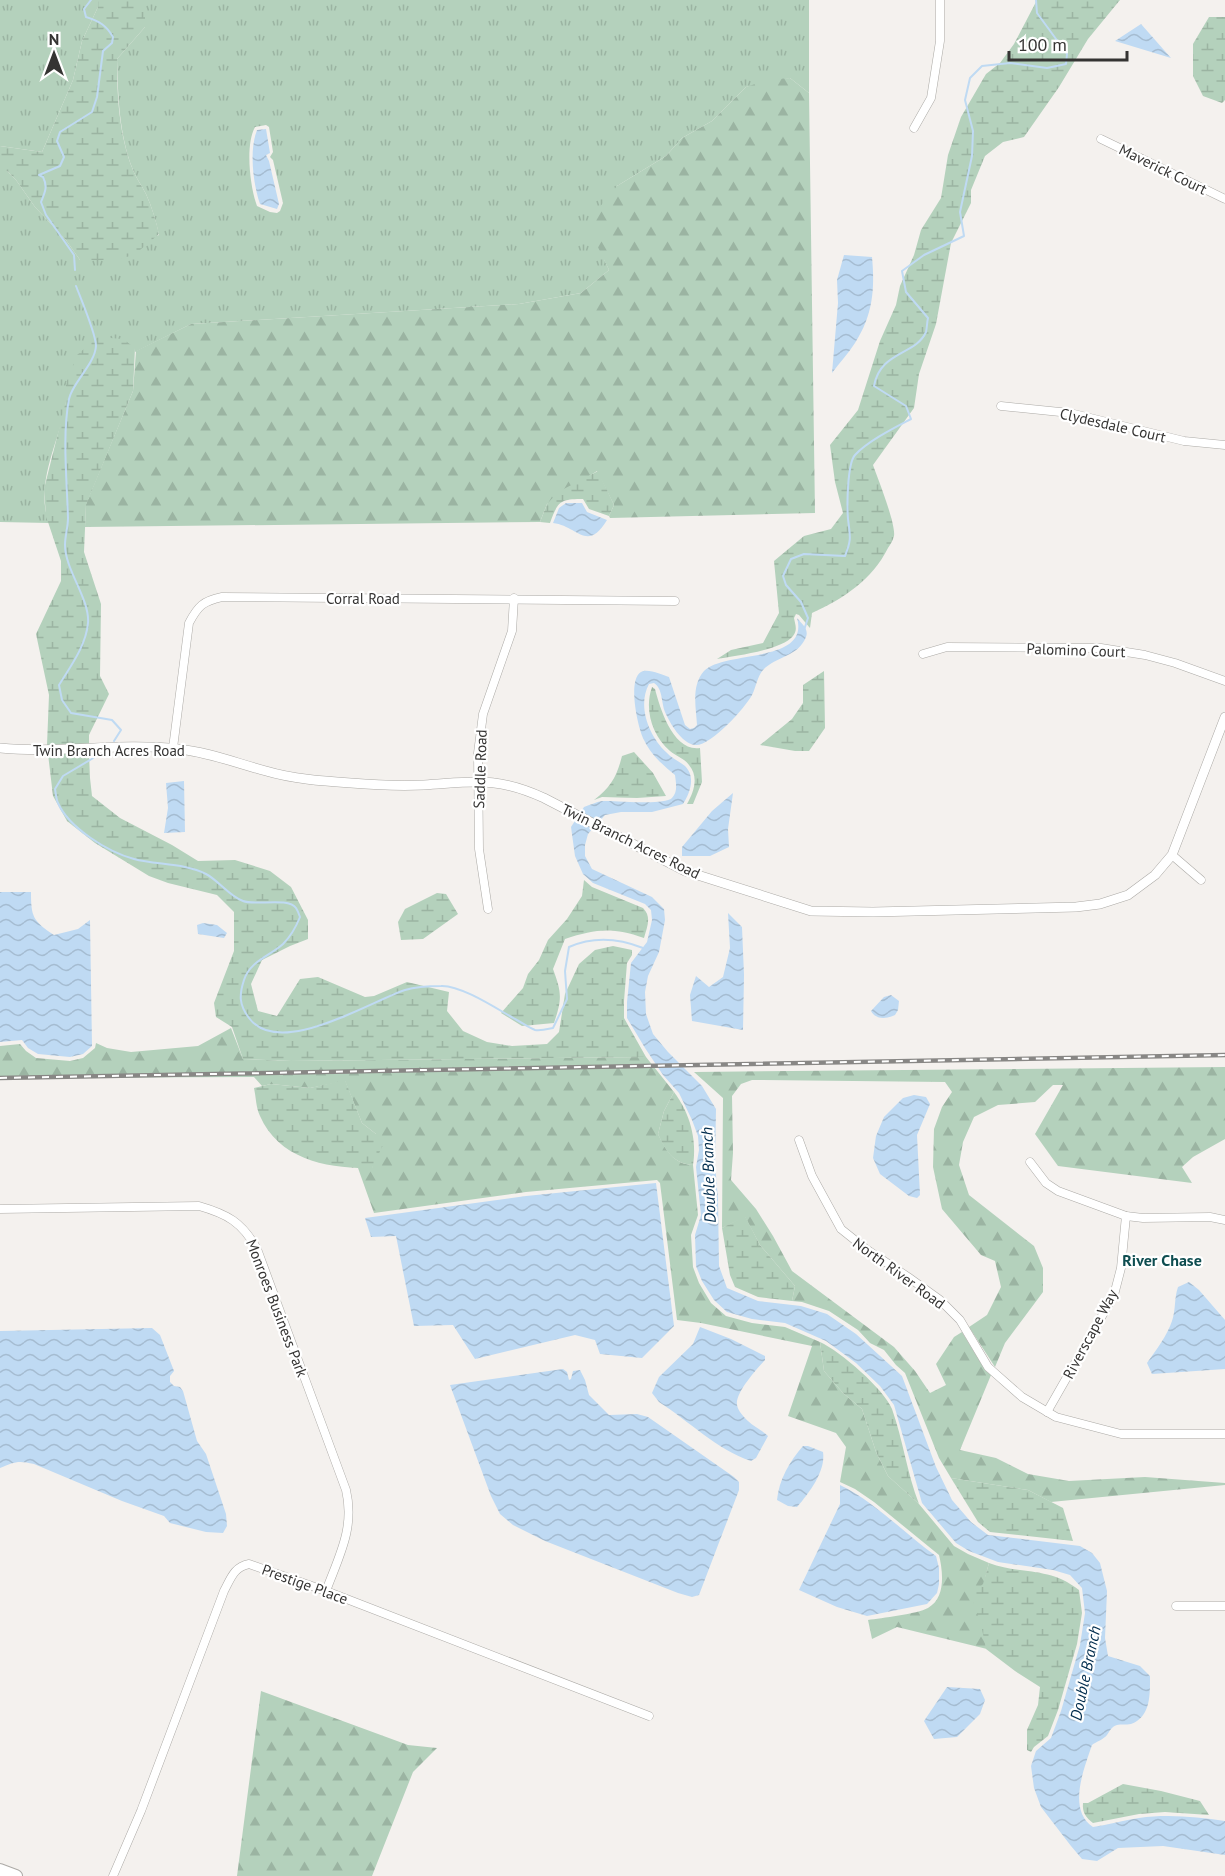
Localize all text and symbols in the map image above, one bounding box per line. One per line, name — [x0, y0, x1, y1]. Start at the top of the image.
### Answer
north arrow — [24, 24, 84, 84]
scale bar — [1009, 24, 1128, 62]
text: N — [49, 29, 59, 49]
text: 100 m — [1018, 33, 1067, 56]
street label: Maverick Court — [1116, 140, 1210, 198]
street label: Clydesdale Court — [1058, 404, 1168, 446]
street label: Corral Road — [326, 589, 400, 608]
street label: Palomino Court — [1026, 639, 1126, 661]
street label: Saddle Road — [469, 729, 491, 809]
street label: Twin Branch Acres Road — [33, 741, 185, 760]
street label: Twin Branch Acres Road — [559, 799, 703, 883]
water label: Double Branch — [696, 1127, 720, 1223]
street label: North River Road — [849, 1233, 949, 1313]
street label: Monroes Business Park — [242, 1236, 312, 1381]
district label: River Chase — [1122, 1250, 1202, 1270]
street label: Riverscape Way — [1058, 1286, 1122, 1382]
street label: Prestige Place — [259, 1560, 351, 1608]
water label: Double Branch — [1065, 1624, 1105, 1722]

